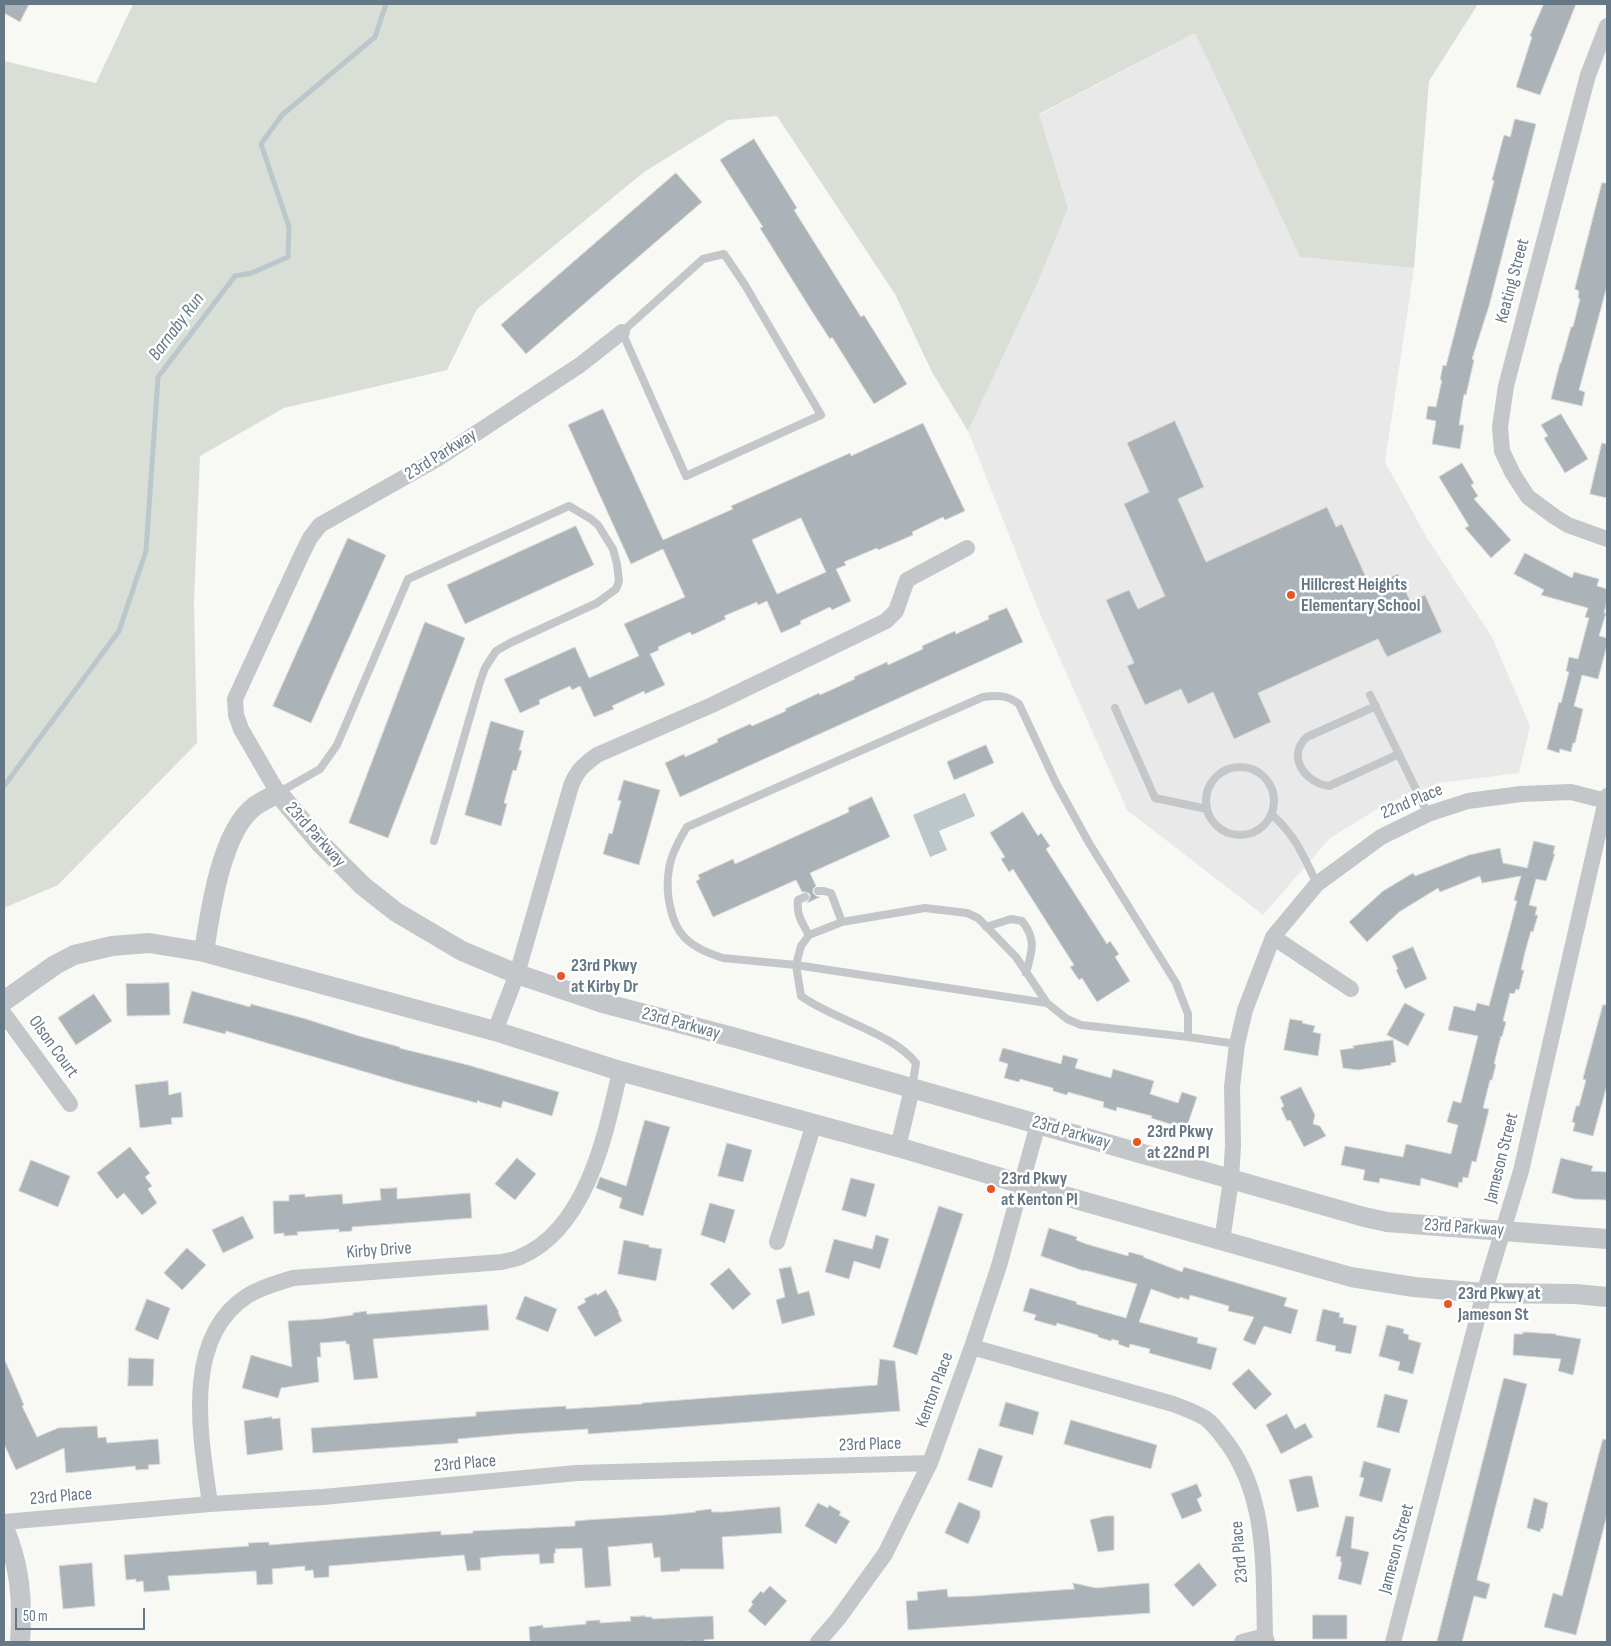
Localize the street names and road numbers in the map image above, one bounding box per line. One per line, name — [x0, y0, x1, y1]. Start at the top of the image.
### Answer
street label: Keating Street — [1491, 236, 1535, 326]
street label: 23rd Parkway — [401, 425, 481, 485]
street label: 22nd Place — [1378, 779, 1446, 825]
street label: 23rd Parkway — [280, 798, 350, 872]
street label: 23rd Parkway — [639, 1003, 723, 1045]
street label: Olson Court — [23, 1012, 83, 1082]
street label: Jameson Street — [1480, 1111, 1524, 1205]
street label: 23rd Parkway — [1029, 1112, 1113, 1154]
street label: 23rd Parkway — [1423, 1214, 1505, 1242]
street label: Kirby Drive — [346, 1238, 412, 1264]
street label: Kenton Place — [911, 1349, 959, 1431]
street label: 23rd Place — [838, 1433, 902, 1457]
street label: 23rd Place — [433, 1451, 497, 1477]
street label: 23rd Place — [29, 1484, 93, 1510]
street label: Jameson Street — [1375, 1502, 1419, 1596]
street label: 23rd Place — [1227, 1520, 1253, 1584]

